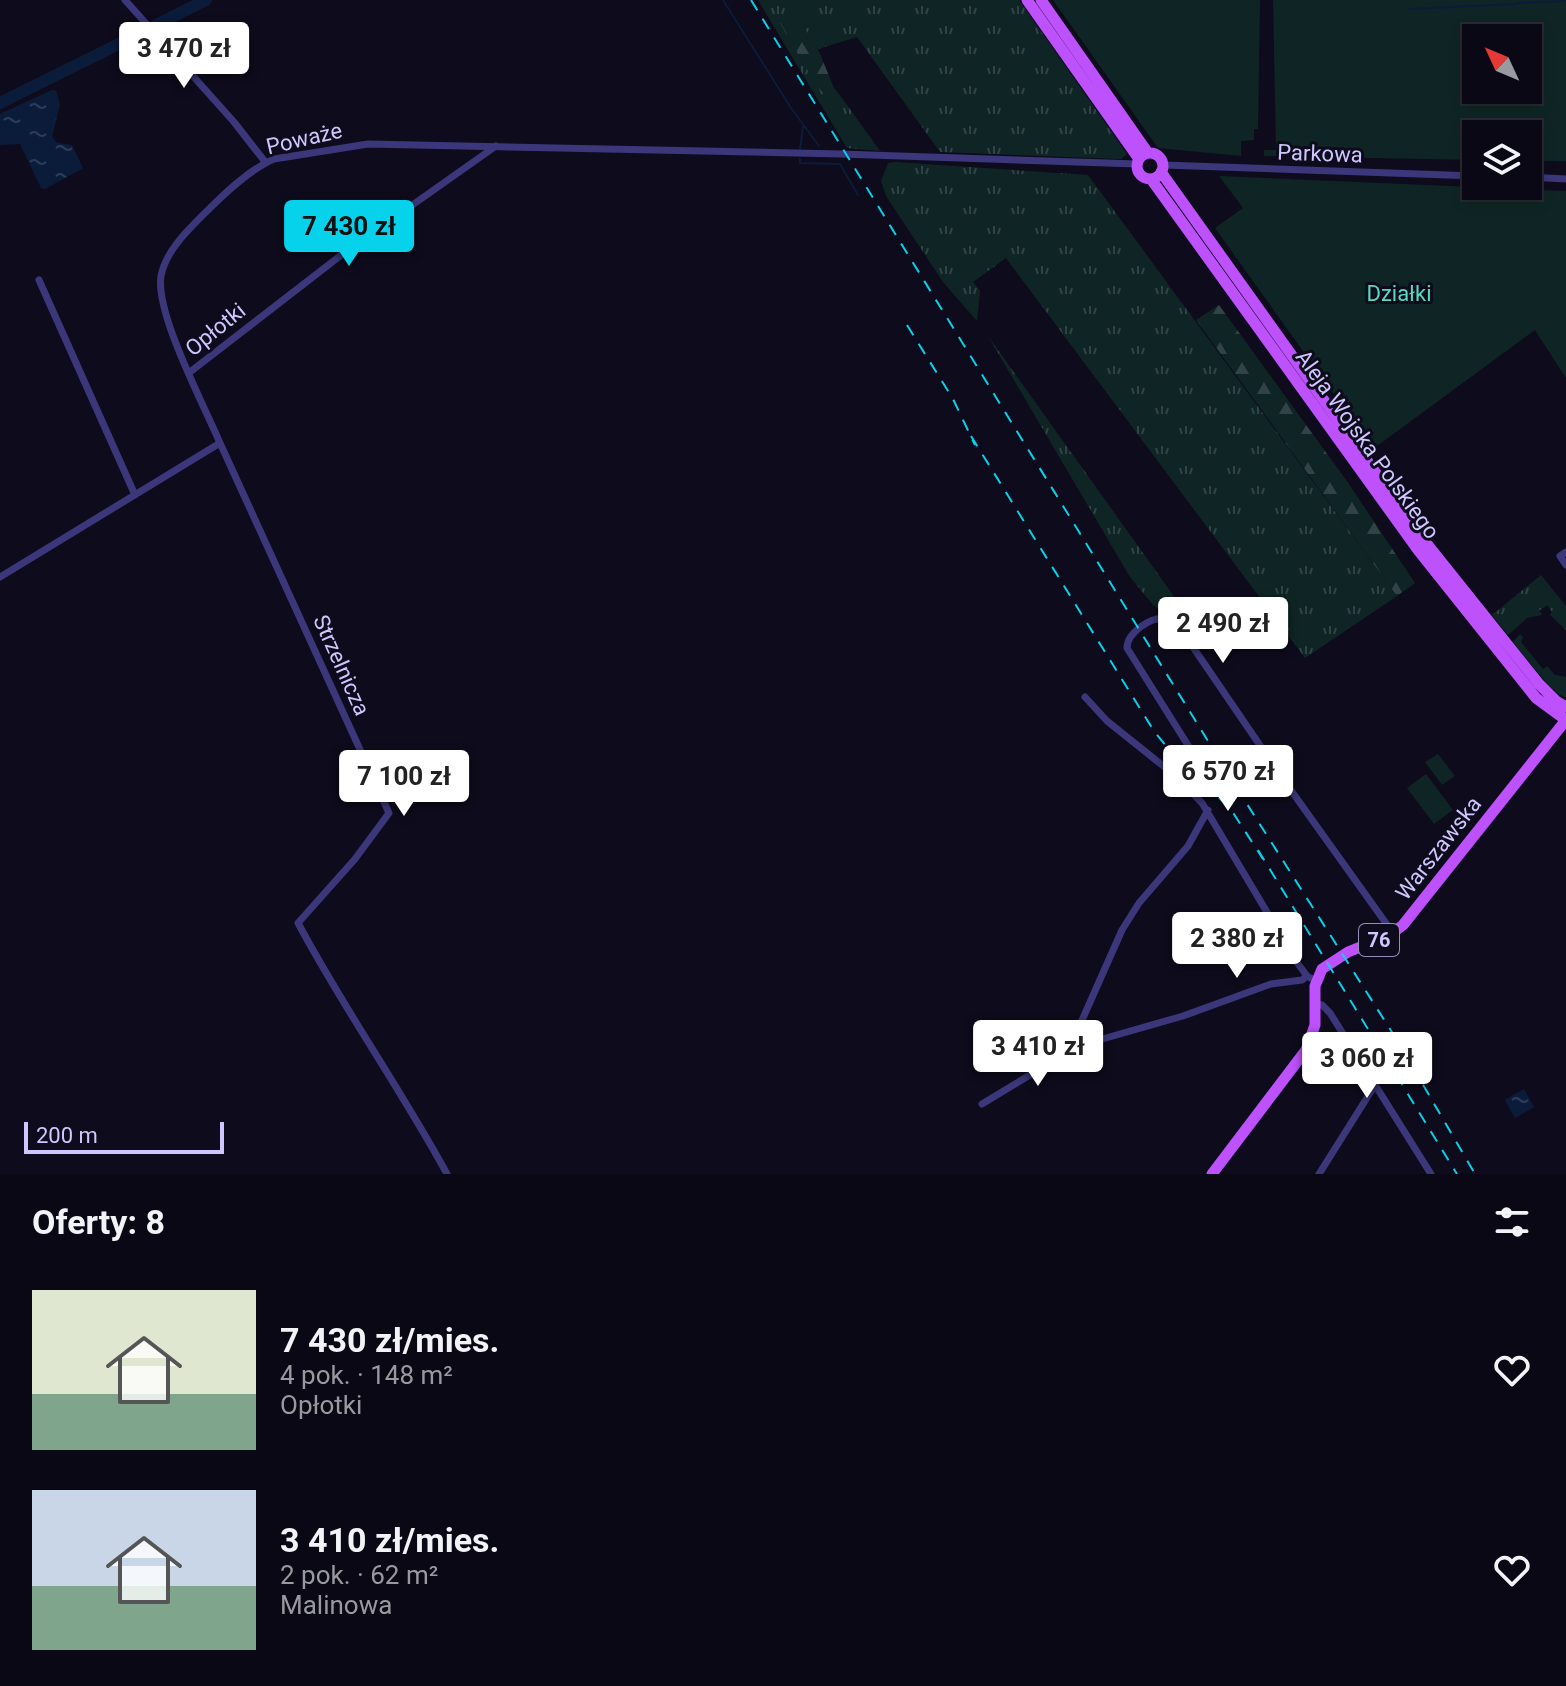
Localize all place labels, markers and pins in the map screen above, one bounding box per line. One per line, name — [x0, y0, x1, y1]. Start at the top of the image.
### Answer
pin: 3 470 zł — [101, 22, 267, 90]
pin: 7 430 zł — [266, 200, 432, 268]
pin: 2 490 zł — [1140, 597, 1306, 665]
pin: 6 570 zł — [1145, 745, 1311, 813]
pin: 7 100 zł — [321, 750, 487, 818]
pin: 2 380 zł — [1154, 912, 1320, 980]
pin: 3 410 zł — [955, 1020, 1121, 1088]
pin: 3 060 zł — [1284, 1032, 1450, 1100]

